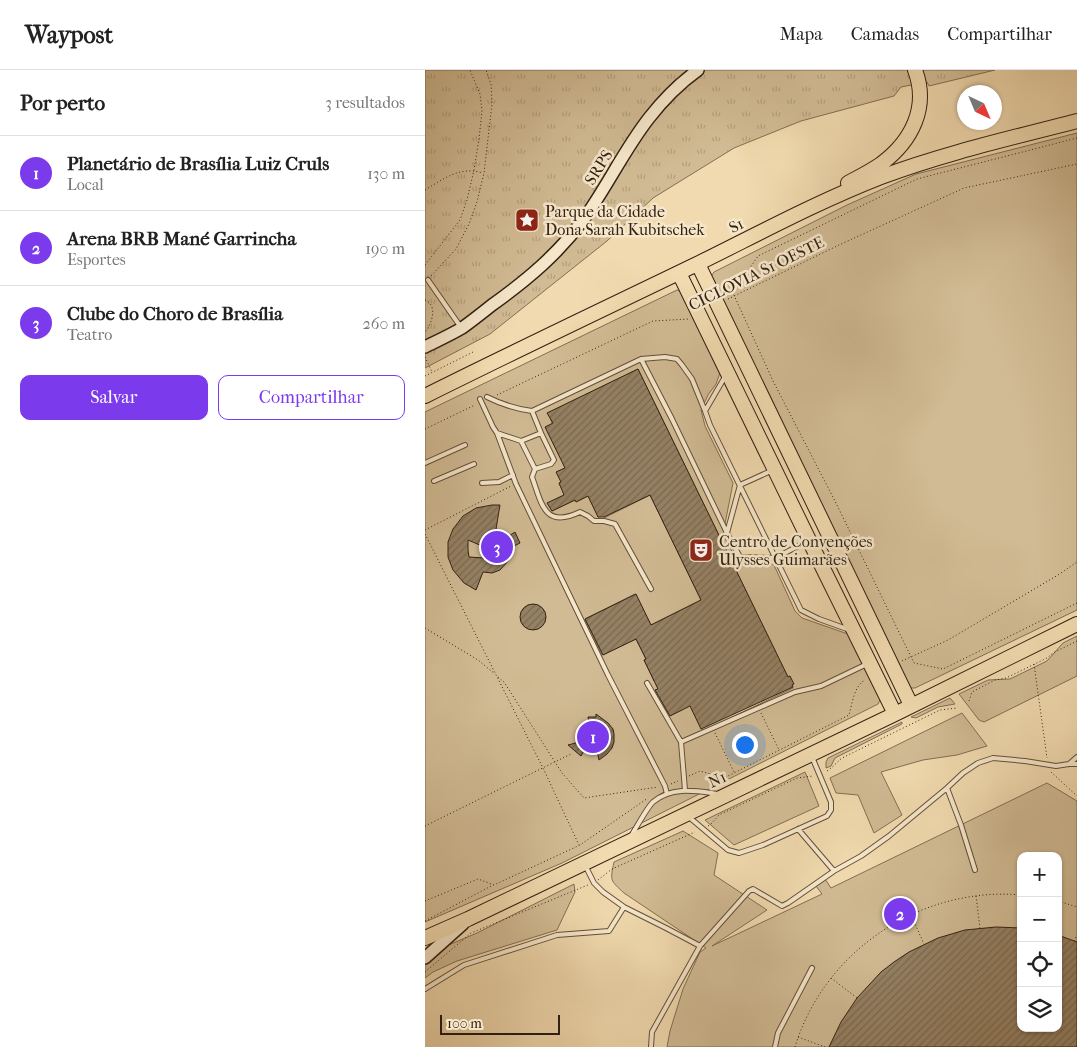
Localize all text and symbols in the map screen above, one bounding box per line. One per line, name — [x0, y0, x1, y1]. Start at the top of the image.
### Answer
text: Waypost — [25, 21, 113, 49]
text: Mapa — [780, 24, 823, 45]
text: Camadas — [851, 24, 919, 45]
text: Compartilhar — [947, 24, 1052, 45]
north arrow — [957, 85, 1002, 130]
text: Por perto — [20, 91, 105, 115]
text: 3 resultados — [325, 93, 405, 112]
street label: SRPS — [580, 146, 616, 188]
text: Planetário de Brasília Luiz Cruls — [67, 153, 329, 175]
text: 1 — [33, 164, 39, 183]
text: 130 m — [367, 164, 405, 183]
text: Local — [67, 175, 104, 194]
place label: Parque da Cidade Dona Sarah Kubitschek — [545, 202, 705, 239]
place icon: Parque da Cidade Dona Sarah Kubitschek — [514, 207, 540, 233]
street label: S1 — [726, 214, 747, 237]
text: Arena BRB Mané Garrincha — [67, 228, 296, 250]
street label: CICLOVIA S1 OESTE — [685, 232, 827, 315]
text: 2 — [32, 239, 40, 258]
text: 190 m — [365, 239, 405, 258]
text: Esportes — [67, 250, 126, 269]
text: Clube do Choro de Brasília — [67, 303, 283, 325]
text: 3 — [33, 314, 39, 333]
text: 260 m — [363, 314, 405, 333]
text: Teatro — [67, 325, 112, 344]
button: Salvar — [20, 375, 208, 420]
button: Compartilhar — [218, 375, 405, 420]
pin: 3 — [481, 528, 513, 566]
place label: Centro de Convenções Ulysses Guimarães — [719, 532, 873, 569]
theatre icon: Centro de Convenções Ulysses Guimarães — [688, 537, 714, 563]
pin: 1 — [577, 718, 609, 756]
your location — [732, 732, 758, 758]
street label: N1 — [705, 767, 729, 792]
map controls — [1017, 852, 1062, 1032]
button: + — [1017, 852, 1062, 897]
pin: 2 — [884, 895, 916, 933]
button: − — [1017, 897, 1062, 942]
button: locate — [1017, 942, 1062, 987]
button: layers — [1017, 987, 1062, 1032]
scale bar — [440, 1012, 560, 1035]
text: 100 m — [447, 1015, 482, 1032]

